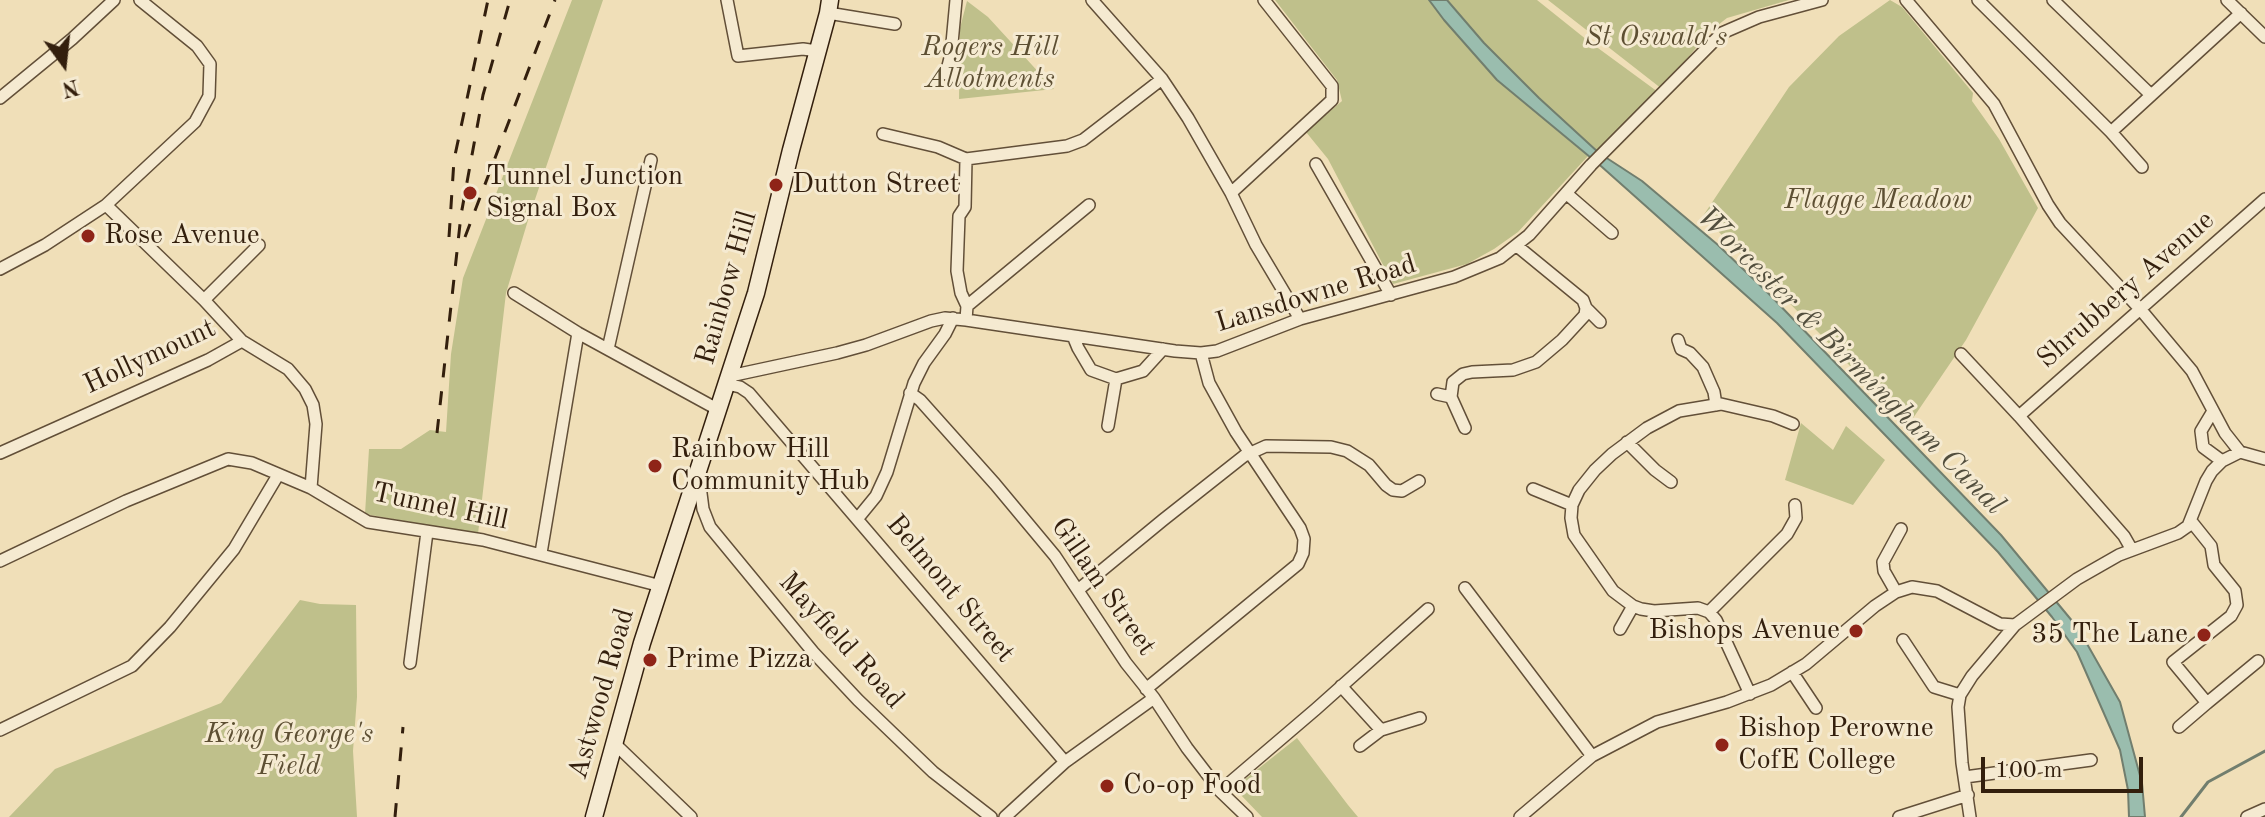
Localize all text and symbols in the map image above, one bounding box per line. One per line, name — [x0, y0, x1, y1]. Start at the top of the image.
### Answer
park label: St Oswald's — [1585, 21, 1727, 55]
north arrow — [24, 24, 104, 104]
park label: Rogers Hill Allotments — [921, 31, 1059, 97]
text: N — [59, 74, 81, 100]
place label: Tunnel Junction Signal Box — [486, 160, 683, 226]
place label: Dutton Street — [792, 168, 959, 202]
marker: Dutton Street — [767, 176, 785, 194]
marker: Tunnel Junction Signal Box — [461, 184, 479, 202]
park label: Flagge Meadow — [1784, 184, 1972, 218]
water label: Worcester & Birmingham Canal — [1688, 199, 2012, 523]
street label: Shrubbery Avenue — [2031, 204, 2221, 376]
street label: Rainbow Hill — [689, 207, 765, 369]
place label: Rose Avenue — [104, 219, 260, 253]
marker: Rose Avenue — [79, 227, 97, 245]
street label: Lansdowne Road — [1212, 248, 1420, 340]
street label: Hollymount — [79, 312, 221, 402]
place label: Rainbow Hill Community Hub — [671, 433, 870, 499]
marker: Rainbow Hill Community Hub — [646, 457, 664, 475]
street label: Tunnel Hill — [369, 476, 511, 538]
street label: Belmont Street — [878, 508, 1022, 670]
street label: Gillam Street — [1043, 511, 1163, 663]
street label: Mayfield Road — [771, 566, 911, 716]
street label: Astwood Road — [562, 605, 642, 783]
place label: Bishops Avenue — [1648, 614, 1840, 648]
place label: 35 The Lane — [2031, 618, 2188, 652]
marker: Bishops Avenue — [1847, 622, 1865, 640]
marker: 35 The Lane — [2195, 626, 2213, 644]
place label: Prime Pizza — [666, 643, 812, 677]
marker: Prime Pizza — [641, 651, 659, 669]
place label: Bishop Perowne CofE College — [1738, 712, 1934, 778]
park label: King George's Field — [205, 718, 373, 784]
marker: Bishop Perowne CofE College — [1713, 736, 1731, 754]
scale bar — [1985, 741, 2147, 791]
text: 100 m — [1995, 759, 2063, 783]
place label: Co-op Food — [1123, 769, 1262, 803]
marker: Co-op Food — [1098, 777, 1116, 795]

